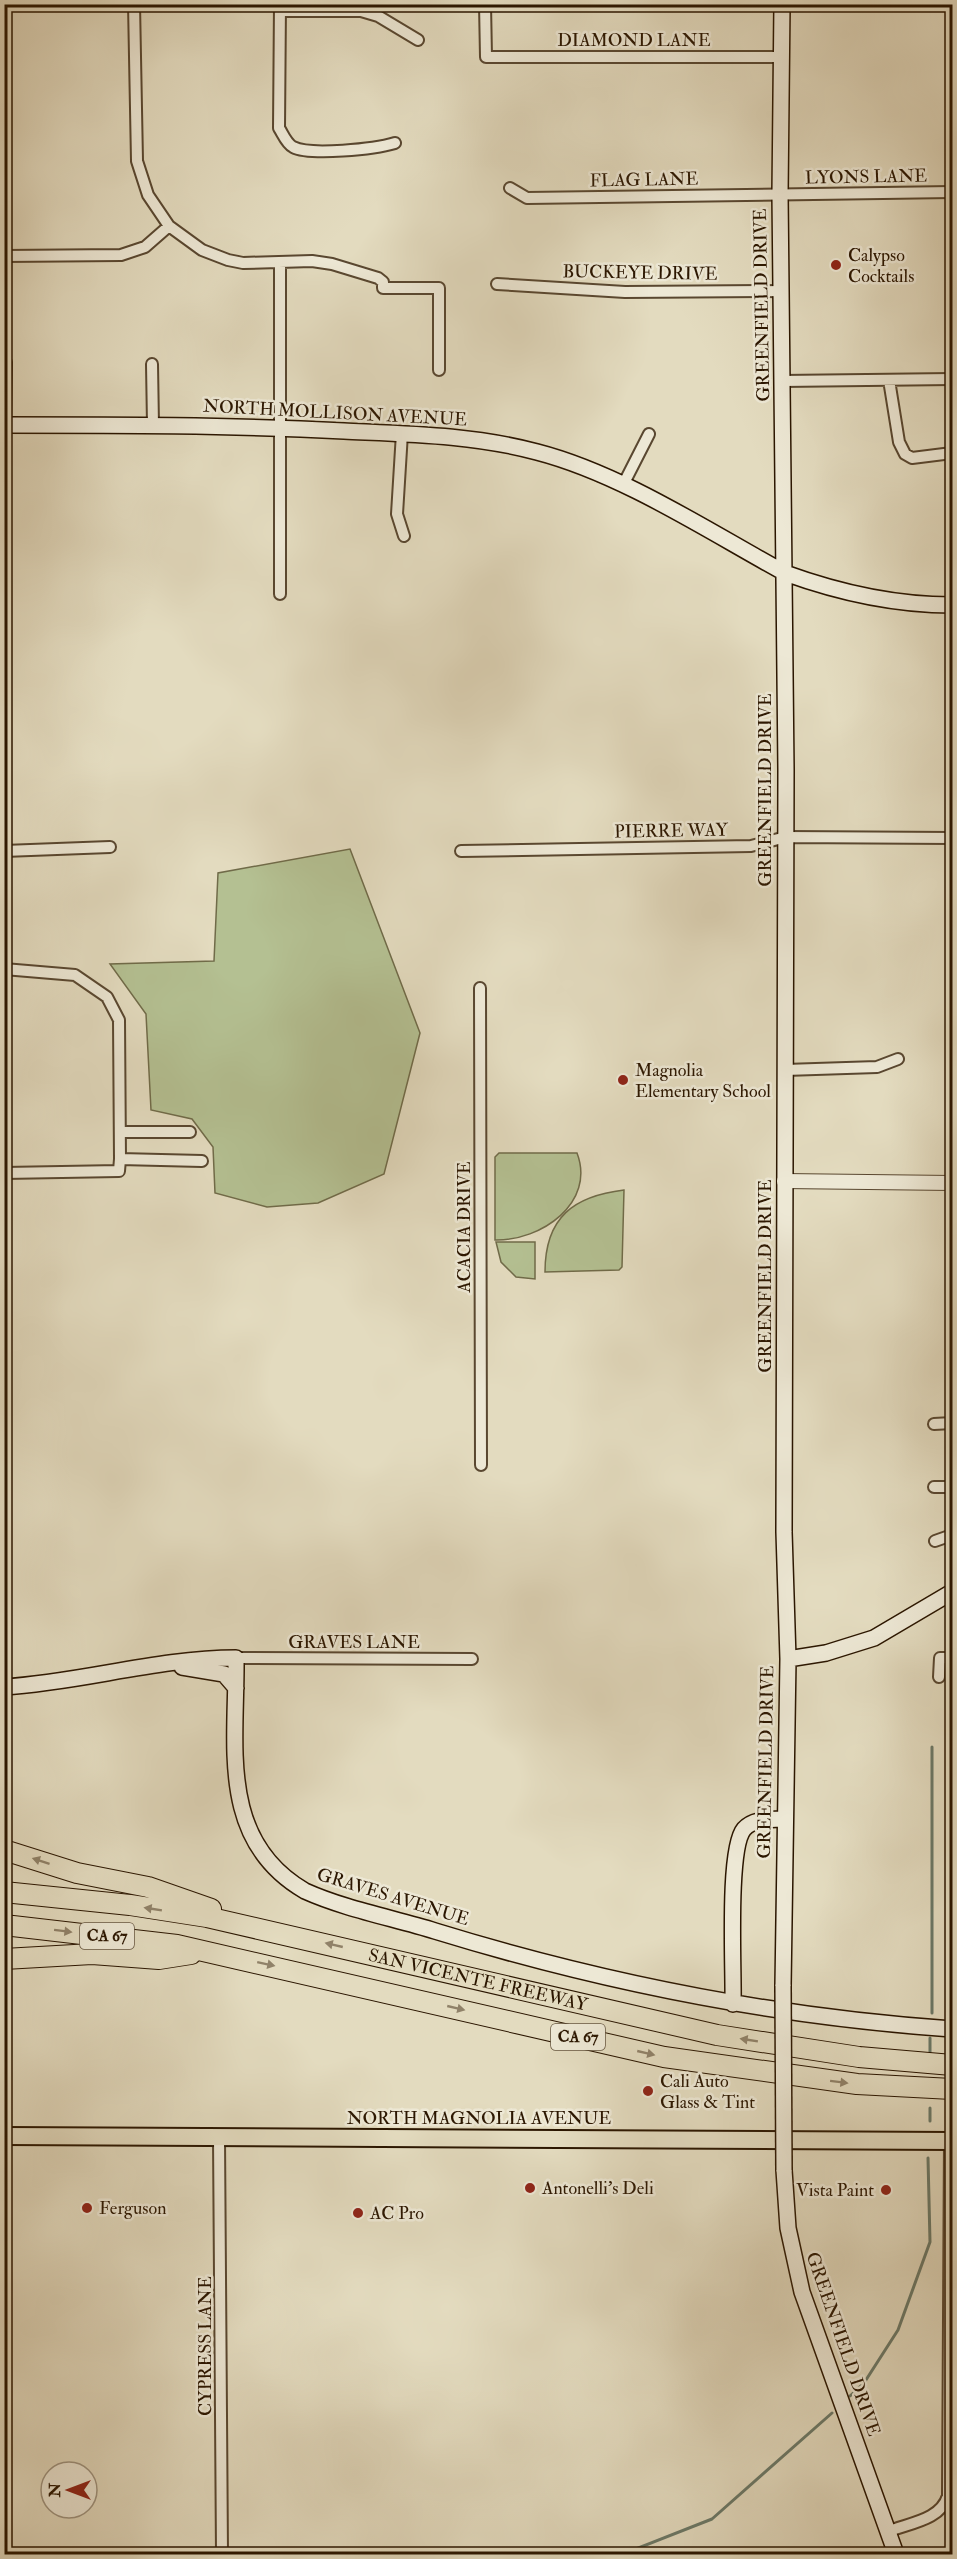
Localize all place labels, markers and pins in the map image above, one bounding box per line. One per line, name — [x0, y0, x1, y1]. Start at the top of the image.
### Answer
place label: Calypso Cocktails — [848, 244, 914, 288]
marker: Calypso Cocktails — [829, 258, 843, 272]
place label: Magnolia Elementary School — [635, 1059, 771, 1103]
marker: Magnolia Elementary School — [616, 1073, 630, 1087]
place label: Cali Auto Glass & Tint — [660, 2070, 755, 2114]
marker: Cali Auto Glass & Tint — [641, 2084, 655, 2098]
place label: Antonelli's Deli — [541, 2177, 654, 2200]
place label: Vista Paint — [796, 2179, 874, 2202]
marker: Antonelli's Deli — [523, 2181, 537, 2195]
marker: Vista Paint — [879, 2183, 893, 2197]
place label: Ferguson — [99, 2197, 166, 2220]
marker: Ferguson — [80, 2201, 94, 2215]
place label: AC Pro — [369, 2202, 424, 2225]
marker: AC Pro — [351, 2206, 365, 2220]

